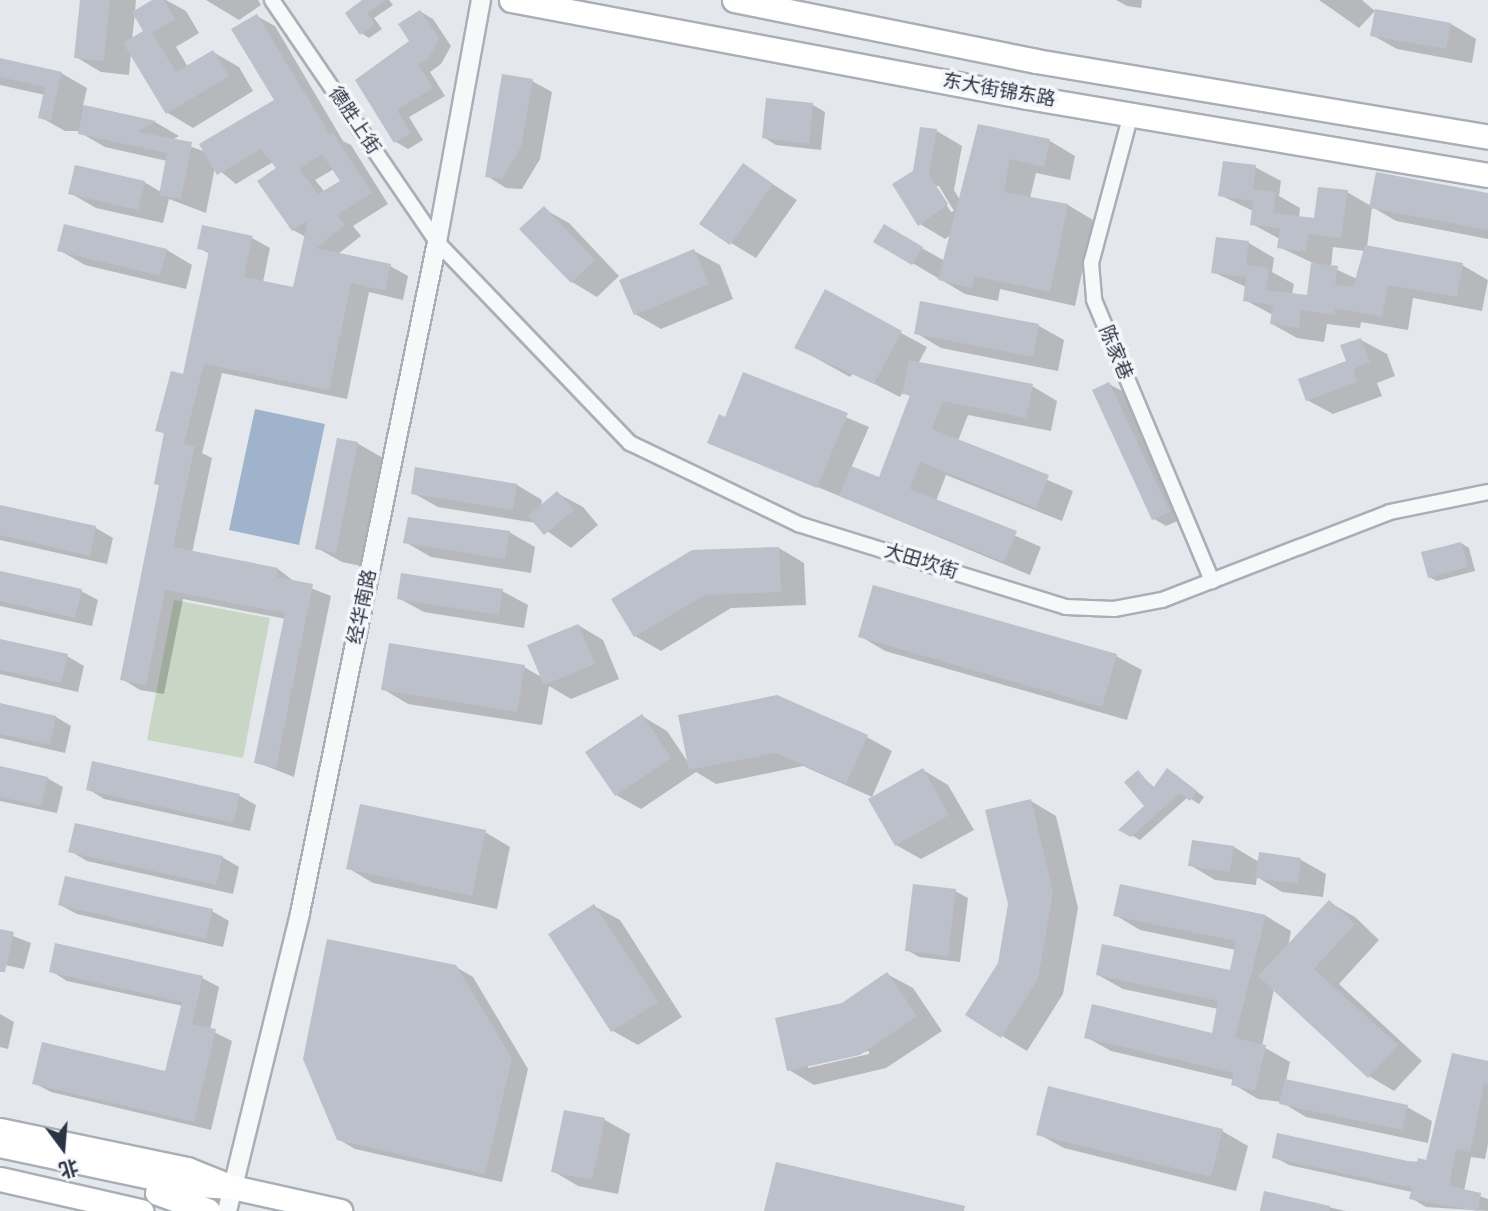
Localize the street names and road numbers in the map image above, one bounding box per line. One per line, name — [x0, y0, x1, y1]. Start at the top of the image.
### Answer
street label: 东大街锦东路 — [941, 70, 1057, 112]
street label: 德胜上街 — [323, 83, 385, 159]
street label: 陈家巷 — [1094, 322, 1136, 384]
street label: 大田坎街 — [881, 540, 961, 584]
street label: 经华南路 — [344, 567, 382, 647]

